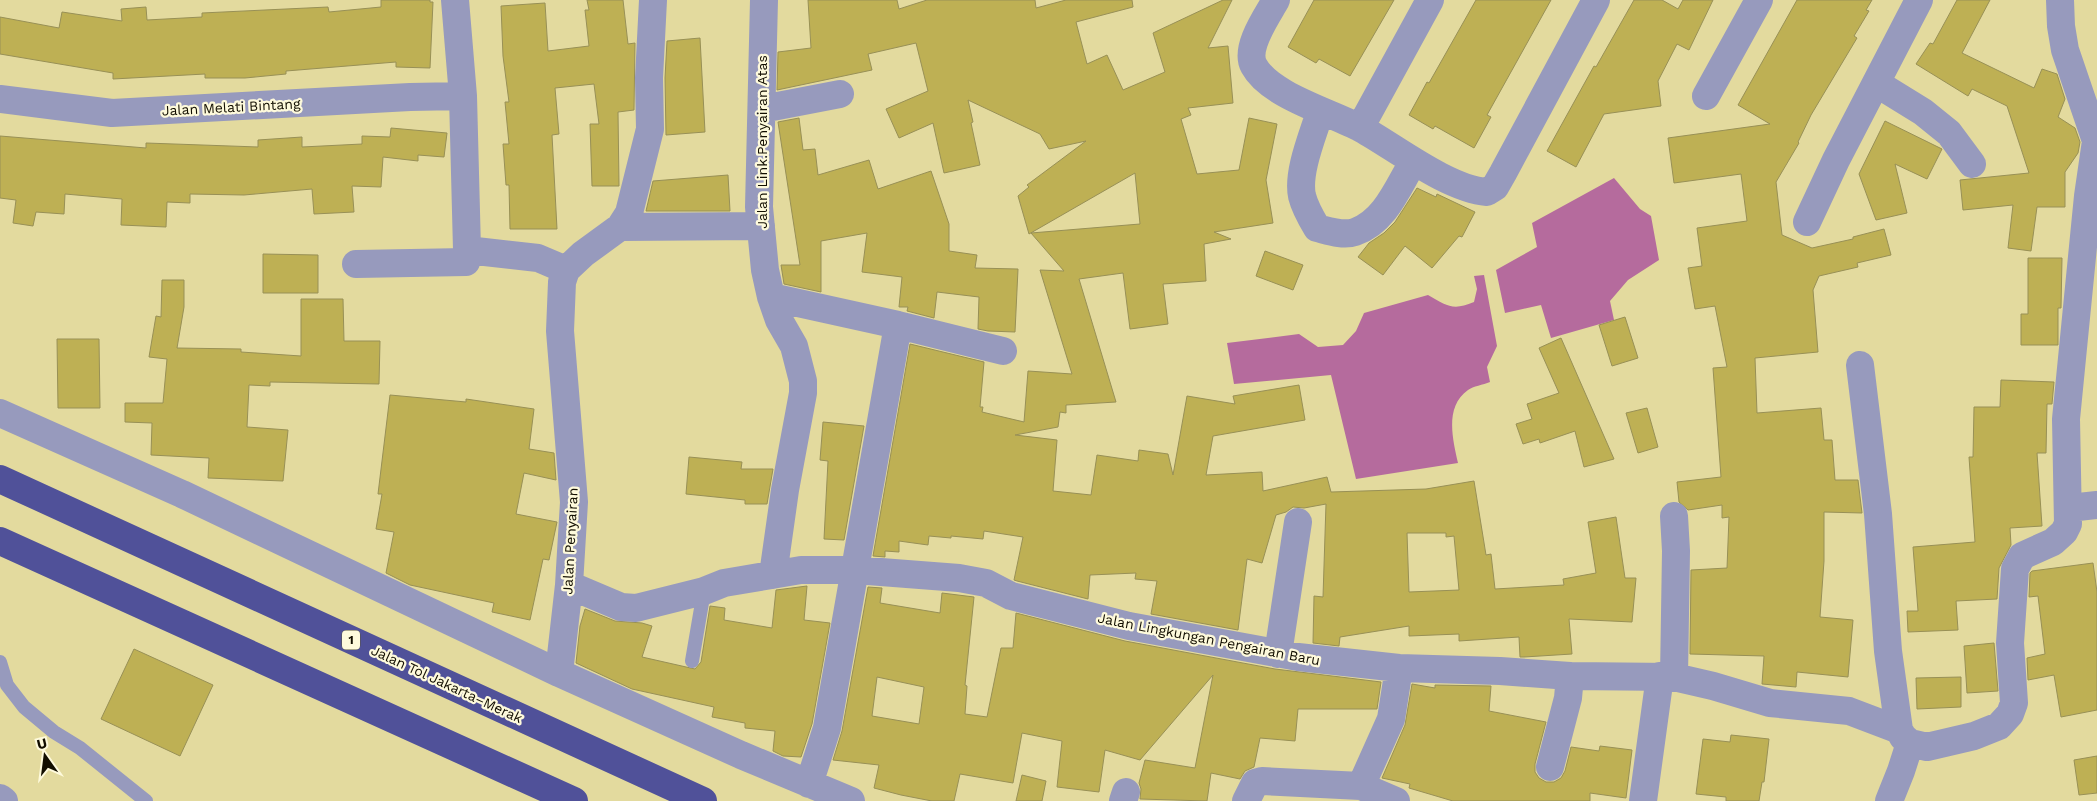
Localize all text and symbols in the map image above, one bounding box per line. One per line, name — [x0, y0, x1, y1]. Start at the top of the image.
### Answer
street label: Jalan Link.Penyairan Atas — [754, 55, 770, 229]
street label: Jalan Melati Bintang — [161, 95, 301, 119]
street label: Jalan Penyairan — [559, 487, 581, 595]
street label: Jalan Lingkungan Pengairan Baru — [1097, 610, 1321, 668]
road number: 1 — [342, 630, 360, 650]
street label: Jalan Tol Jakarta–Merak — [369, 642, 525, 726]
north arrow — [20, 731, 70, 781]
text: U — [35, 734, 49, 752]

